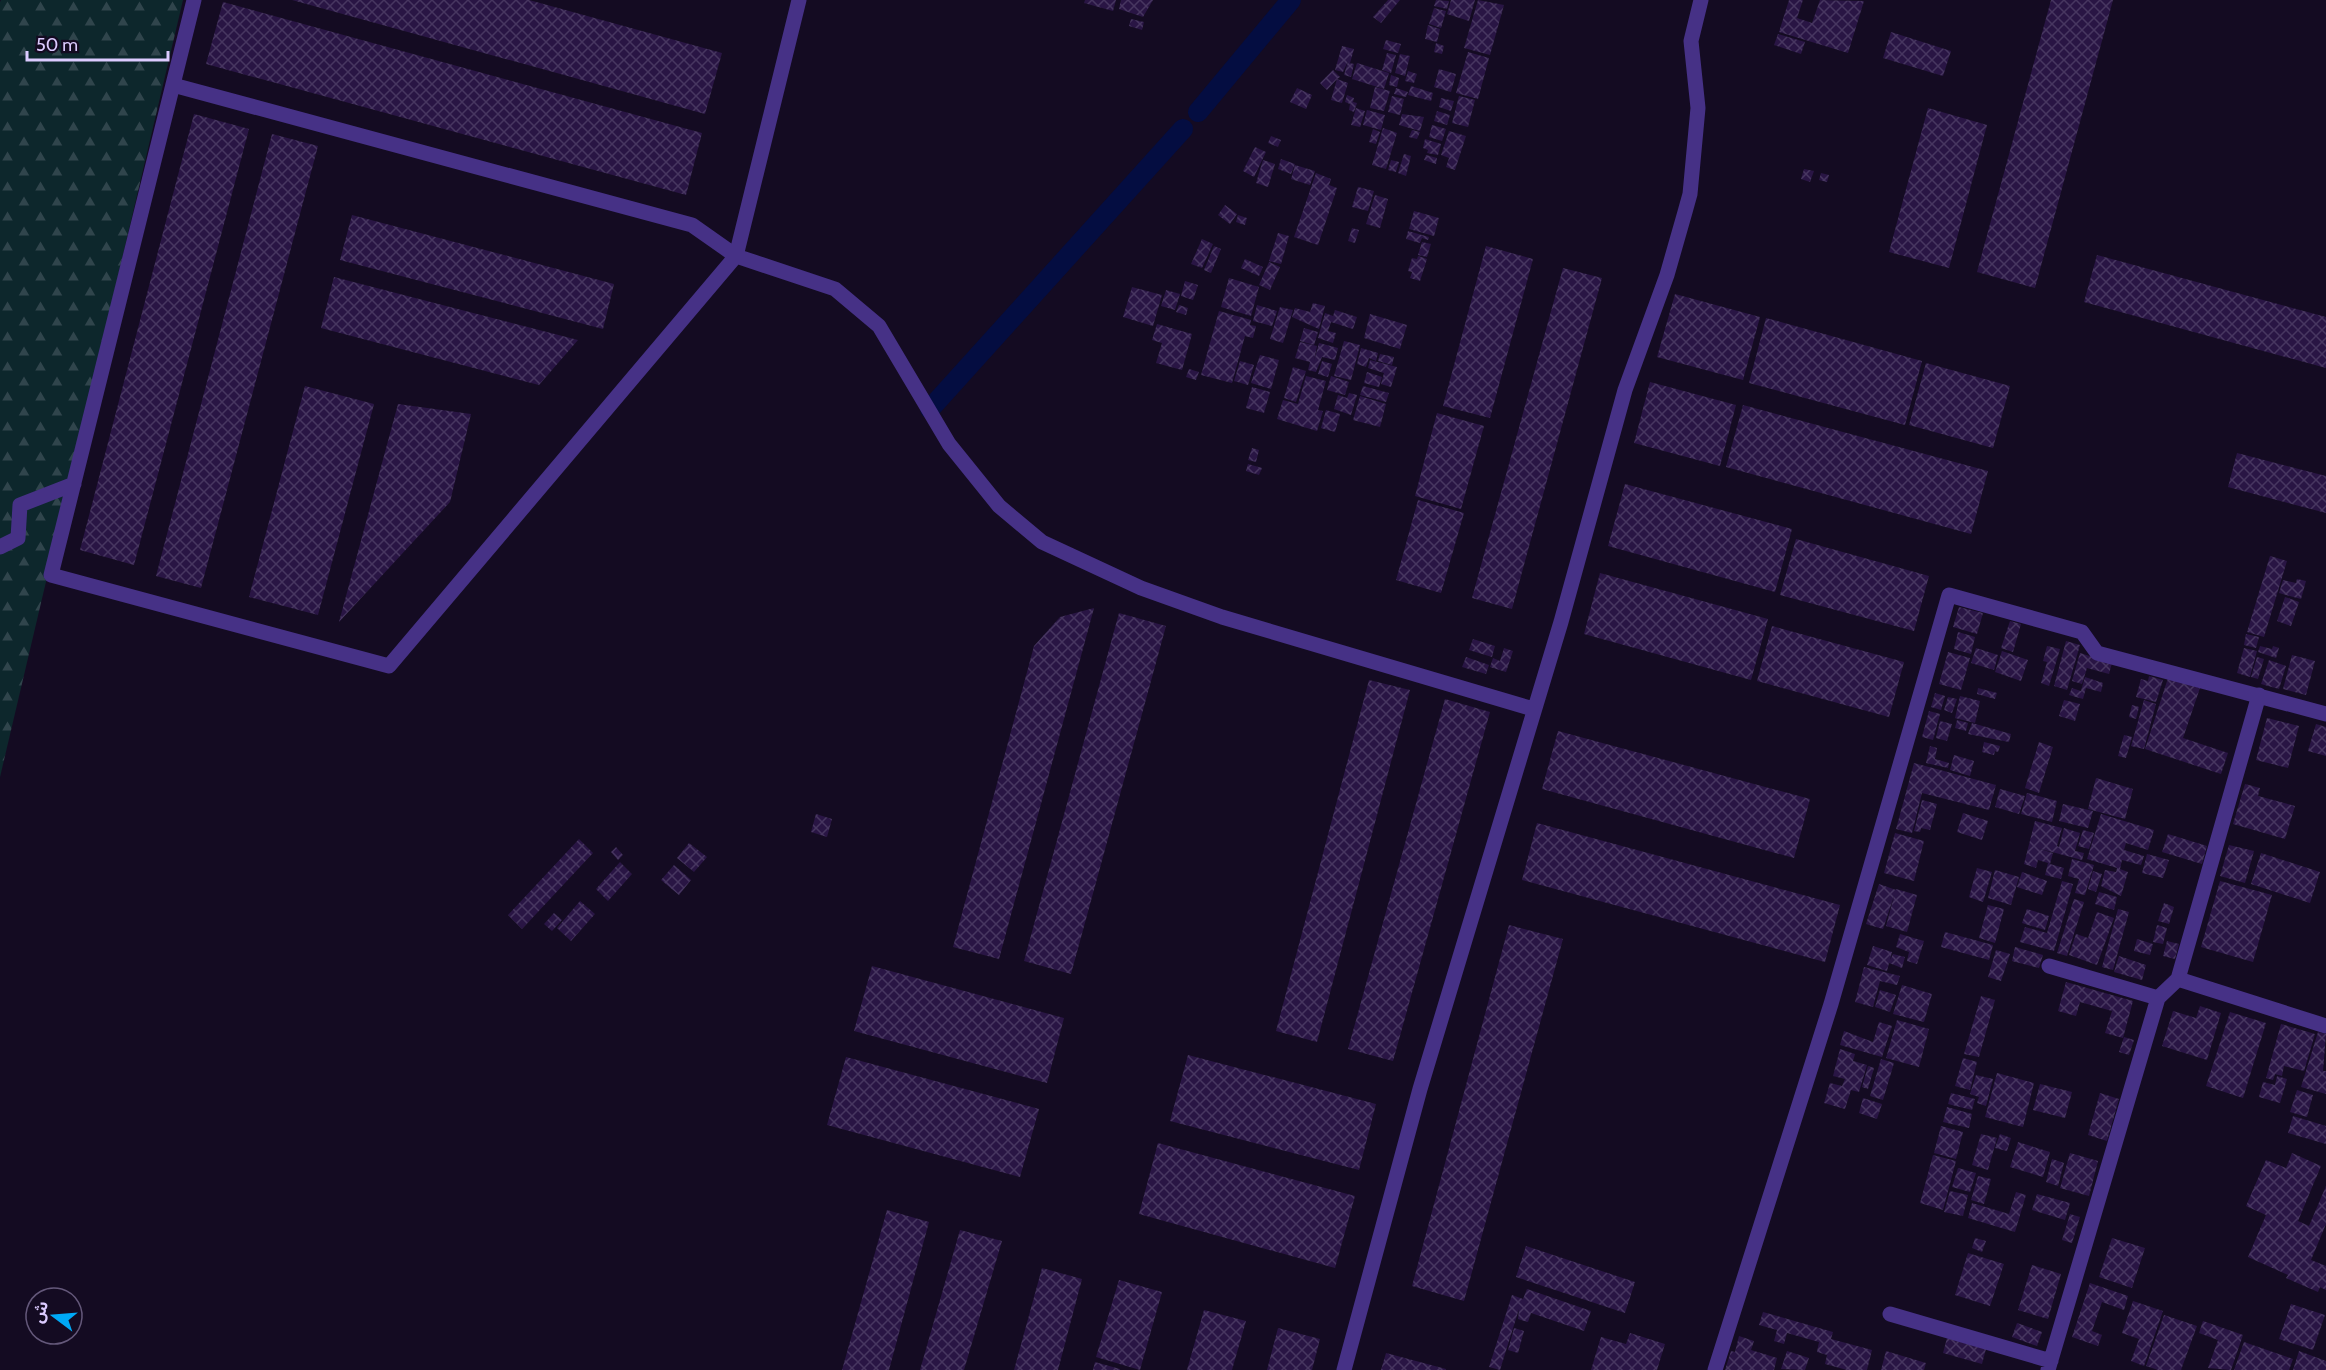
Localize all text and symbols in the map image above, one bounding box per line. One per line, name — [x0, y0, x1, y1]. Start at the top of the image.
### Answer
scale bar — [27, 24, 168, 62]
text: 50 m — [36, 34, 78, 56]
north arrow — [24, 1286, 84, 1346]
text: ش — [28, 1299, 52, 1325]

